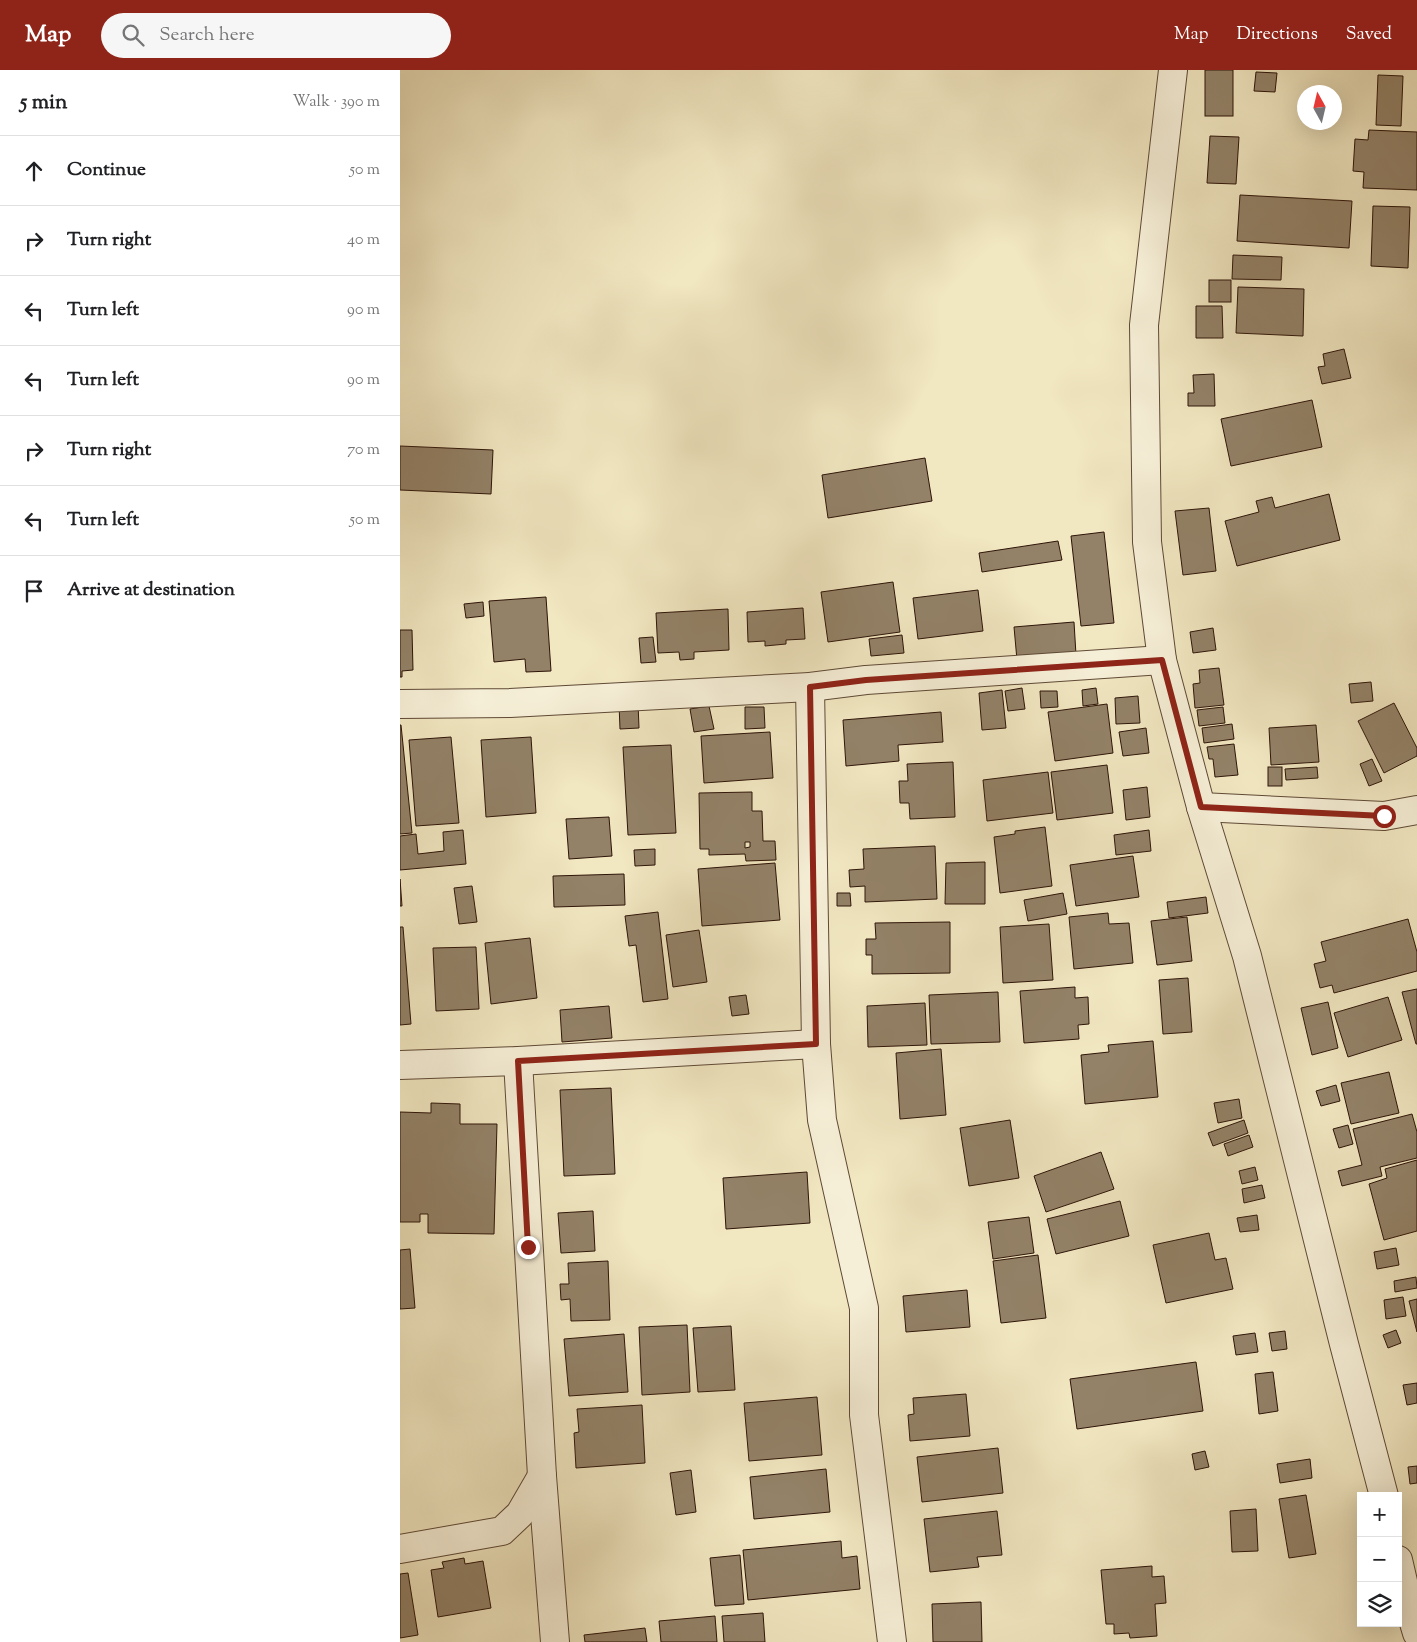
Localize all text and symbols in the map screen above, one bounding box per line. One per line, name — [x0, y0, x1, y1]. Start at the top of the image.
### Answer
search box — [101, 13, 451, 58]
text: Map — [25, 18, 71, 52]
icon: search — [119, 21, 147, 49]
text: Search here — [159, 22, 255, 49]
text: Map — [1174, 22, 1209, 48]
text: Directions — [1237, 22, 1318, 48]
text: Saved — [1346, 22, 1392, 48]
north arrow — [1297, 85, 1342, 130]
text: 5 min — [20, 88, 67, 118]
text: Walk · 390 m — [292, 91, 380, 114]
icon: ahead — [20, 157, 48, 185]
text: Continue — [67, 157, 146, 184]
text: 50 m — [349, 159, 380, 182]
icon: right — [20, 227, 48, 255]
text: Turn right — [67, 227, 151, 254]
text: 40 m — [347, 229, 380, 252]
icon: left — [20, 297, 48, 325]
text: Turn left — [67, 297, 139, 324]
text: 90 m — [347, 299, 380, 322]
icon: left — [20, 367, 48, 395]
text: Turn left — [67, 367, 139, 394]
text: 90 m — [347, 369, 380, 392]
icon: right — [20, 437, 48, 465]
text: Turn right — [67, 437, 151, 464]
text: 70 m — [347, 439, 380, 462]
icon: left — [20, 507, 48, 535]
text: Turn left — [67, 507, 139, 534]
text: 50 m — [349, 509, 380, 532]
icon: arrive — [20, 577, 48, 605]
text: Arrive at destination — [67, 577, 235, 604]
route start — [1373, 805, 1396, 828]
route end — [517, 1236, 540, 1259]
map controls — [1357, 1492, 1402, 1627]
button: + — [1357, 1492, 1402, 1537]
button: − — [1357, 1537, 1402, 1582]
button: layers — [1357, 1582, 1402, 1627]

